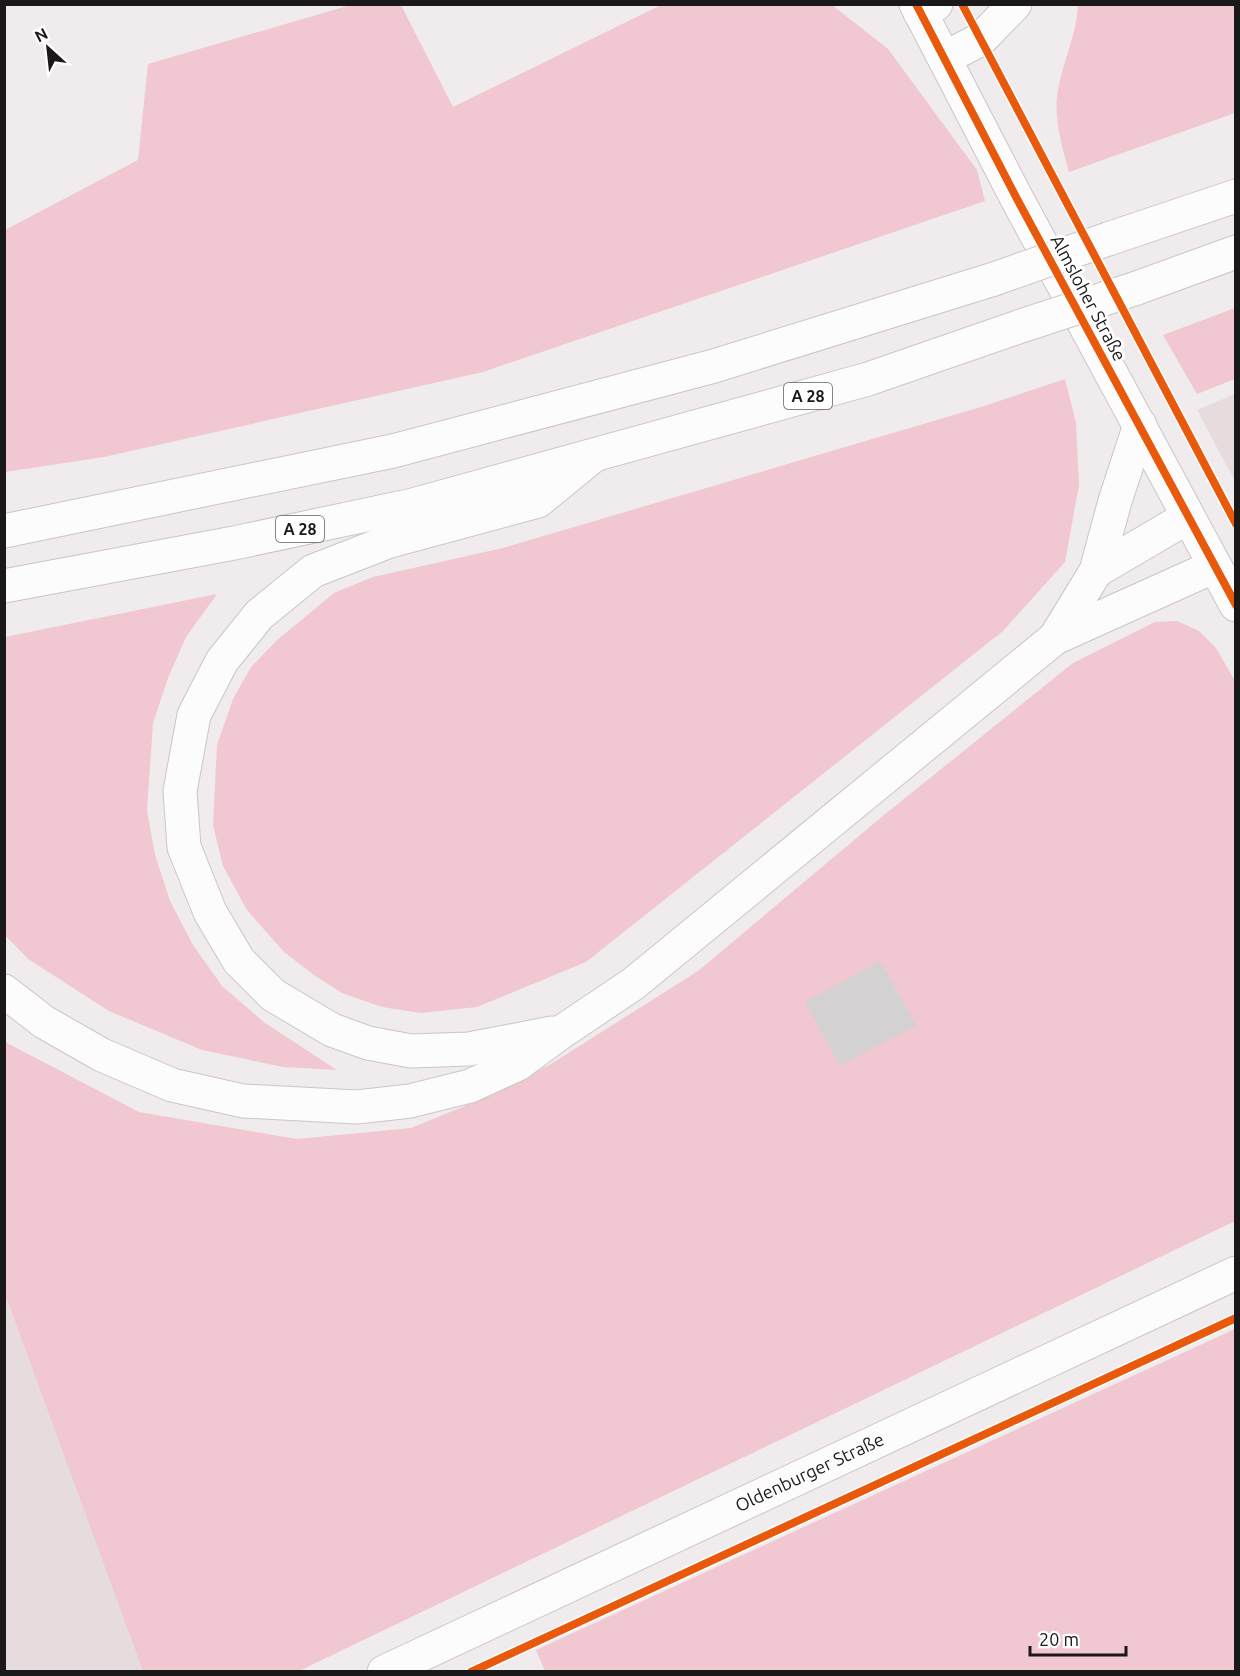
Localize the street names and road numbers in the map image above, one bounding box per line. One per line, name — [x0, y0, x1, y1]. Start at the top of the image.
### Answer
street label: Almsloher Straße — [1047, 231, 1130, 364]
road number: A 28 — [784, 383, 832, 409]
road number: A 28 — [276, 516, 324, 542]
street label: Oldenburger Straße — [732, 1428, 887, 1515]

